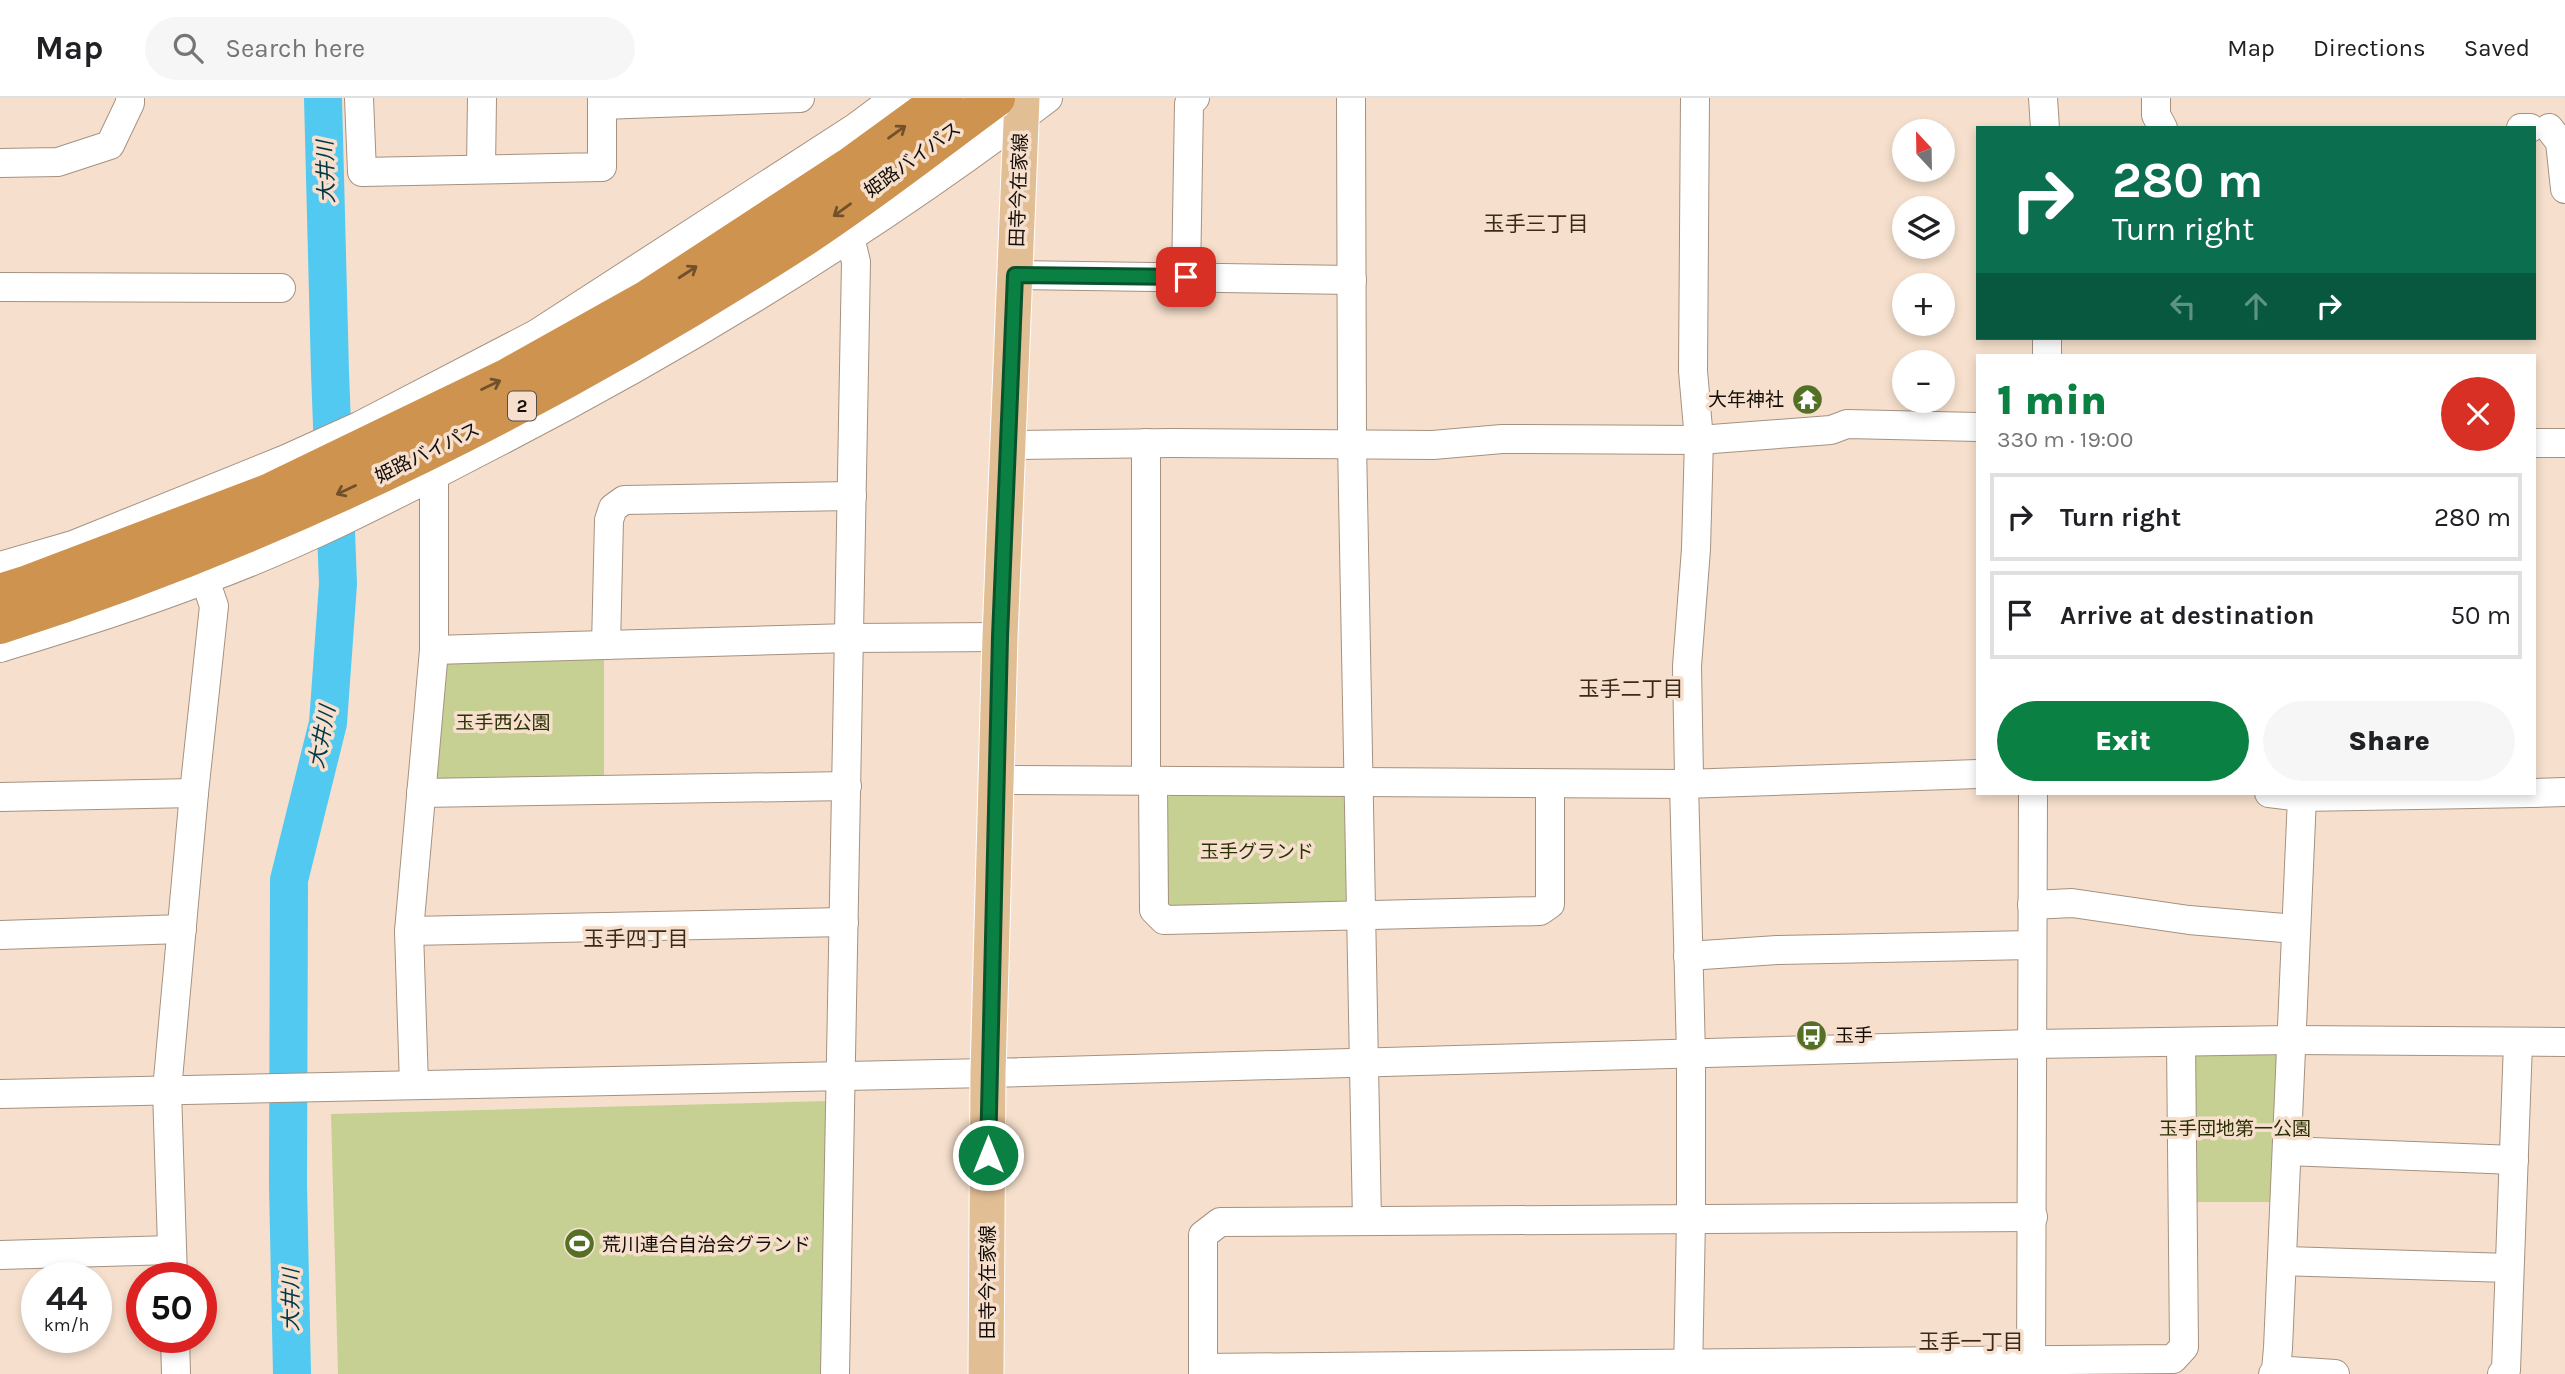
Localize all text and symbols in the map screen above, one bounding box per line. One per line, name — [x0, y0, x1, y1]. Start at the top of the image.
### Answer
search box — [145, 17, 635, 80]
text: Map — [35, 29, 103, 67]
icon: search — [169, 29, 207, 67]
text: Search here — [225, 33, 365, 64]
text: Map — [2227, 34, 2275, 62]
text: Directions — [2313, 34, 2426, 62]
text: Saved — [2464, 34, 2530, 62]
street label: 姫路バイパス — [860, 118, 965, 202]
north arrow — [1892, 119, 1955, 182]
map controls — [1892, 119, 1955, 413]
one-way arrow — [888, 124, 906, 139]
street label: 田寺今在家線 — [1006, 133, 1032, 247]
water label: 大井川 — [313, 138, 339, 204]
text: 280 m — [2112, 152, 2263, 209]
icon: right — [1997, 154, 2088, 245]
button: layers — [1892, 196, 1955, 259]
one-way arrow — [833, 203, 852, 217]
text: Turn right — [2112, 211, 2254, 248]
district label: 玉手三丁目 — [1484, 212, 1589, 236]
pin — [1156, 247, 1216, 307]
icon: arrive — [1167, 258, 1205, 296]
one-way arrow — [678, 265, 697, 279]
button: + — [1892, 273, 1955, 336]
icon: left — [2164, 287, 2202, 325]
icon: ahead — [2237, 287, 2275, 325]
icon: right — [2310, 287, 2348, 325]
button: − — [1892, 350, 1955, 413]
text: 1 min — [1997, 375, 2107, 425]
button: close — [2441, 377, 2515, 451]
one-way arrow — [480, 378, 501, 392]
temple icon: 大年神社 — [1790, 382, 1824, 416]
place label: 大年神社 — [1708, 389, 1784, 411]
road number: 2 — [508, 392, 536, 420]
street label: 姫路バイパス — [372, 418, 483, 488]
text: 330 m · 19:00 — [1997, 426, 2133, 453]
one-way arrow — [336, 484, 357, 497]
icon: right — [2001, 498, 2039, 536]
text: Turn right — [2060, 502, 2181, 533]
text: 280 m — [2434, 502, 2511, 533]
icon: arrive — [2001, 596, 2039, 634]
text: Arrive at destination — [2060, 600, 2314, 631]
text: 50 m — [2450, 600, 2511, 631]
district label: 玉手二丁目 — [1579, 677, 1684, 701]
button: Exit — [1997, 701, 2249, 781]
button: Share — [2263, 701, 2515, 781]
water label: 大井川 — [304, 702, 340, 770]
park label: 玉手西公園 — [455, 712, 551, 734]
park label: 玉手グランド — [1200, 841, 1314, 863]
district label: 玉手四丁目 — [584, 927, 689, 951]
bus stop icon: 玉手 — [1795, 1018, 1829, 1052]
place label: 玉手 — [1835, 1025, 1873, 1047]
position arrow — [951, 1118, 1025, 1192]
park label: 玉手団地第一公園 — [2159, 1118, 2311, 1140]
street label: 田寺今在家線 — [977, 1225, 999, 1339]
sports icon: 荒川連合自治会グランド — [562, 1227, 596, 1261]
place label: 荒川連合自治会グランド — [602, 1234, 811, 1256]
speed limit sign: 50 — [126, 1262, 217, 1353]
water label: 大井川 — [279, 1267, 303, 1332]
text: 44 — [46, 1278, 87, 1319]
text: km/h — [44, 1314, 89, 1336]
district label: 玉手一丁目 — [1919, 1330, 2024, 1354]

